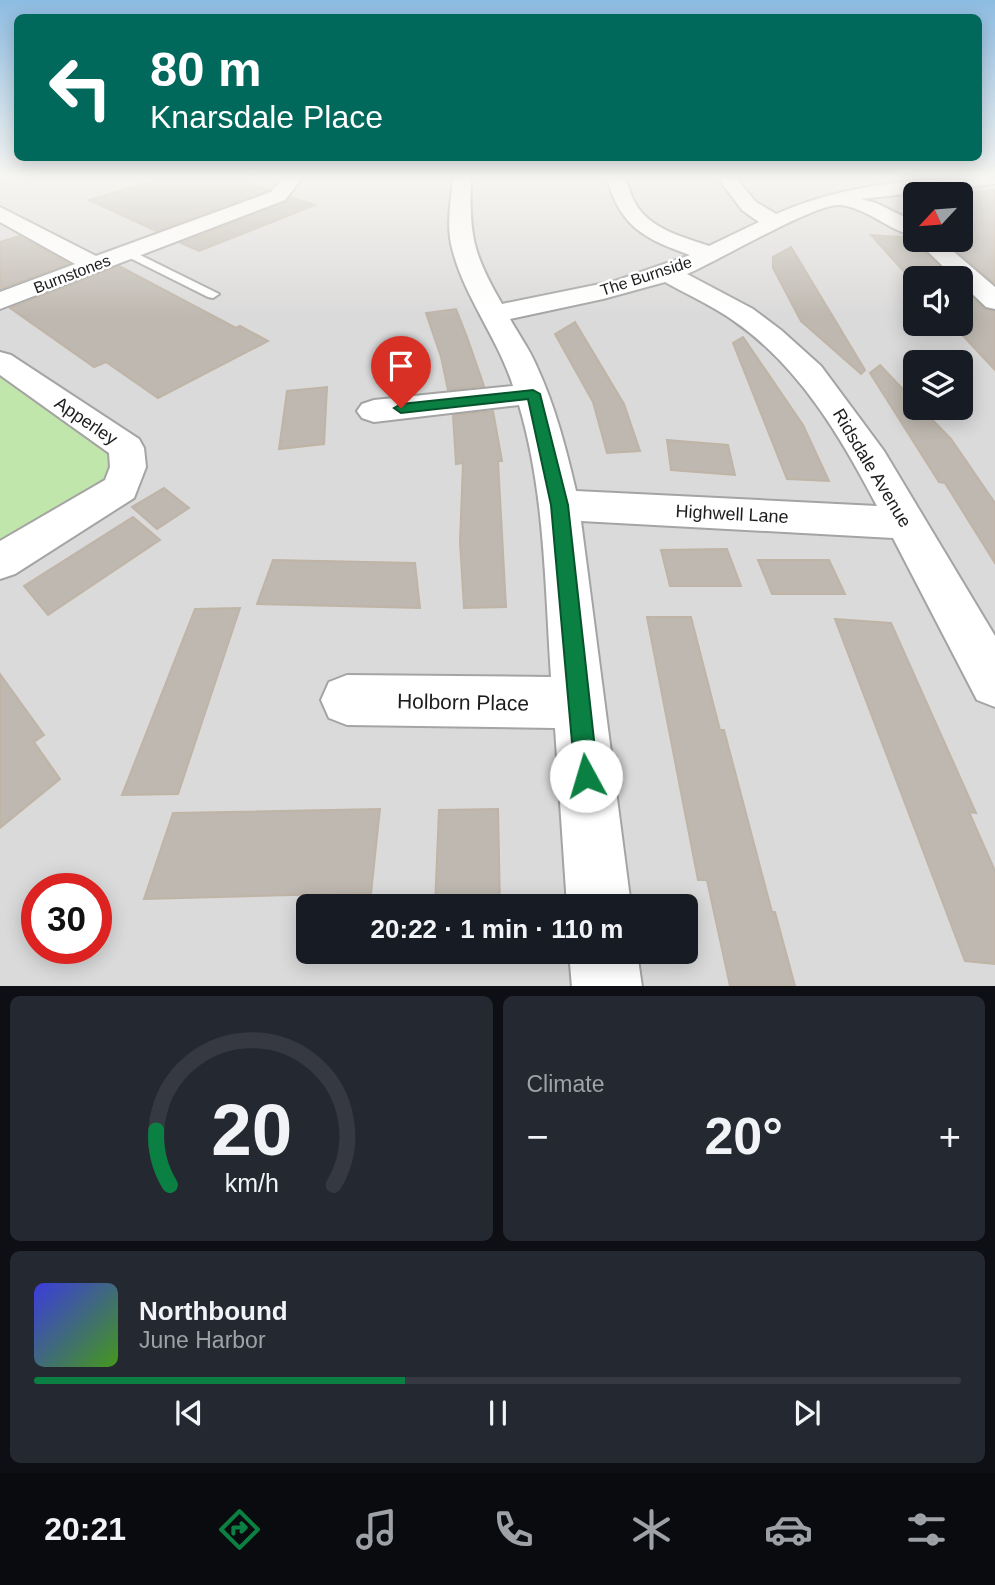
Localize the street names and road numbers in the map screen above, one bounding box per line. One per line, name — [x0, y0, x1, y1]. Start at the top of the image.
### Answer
street label: Burnstones — [31, 252, 113, 296]
street label: The Burnside — [598, 253, 694, 299]
street label: Apperley — [51, 393, 121, 449]
street label: Ridsdale Avenue — [829, 405, 915, 531]
street label: Highwell Lane — [675, 501, 789, 527]
street label: Holborn Place — [397, 689, 529, 715]

